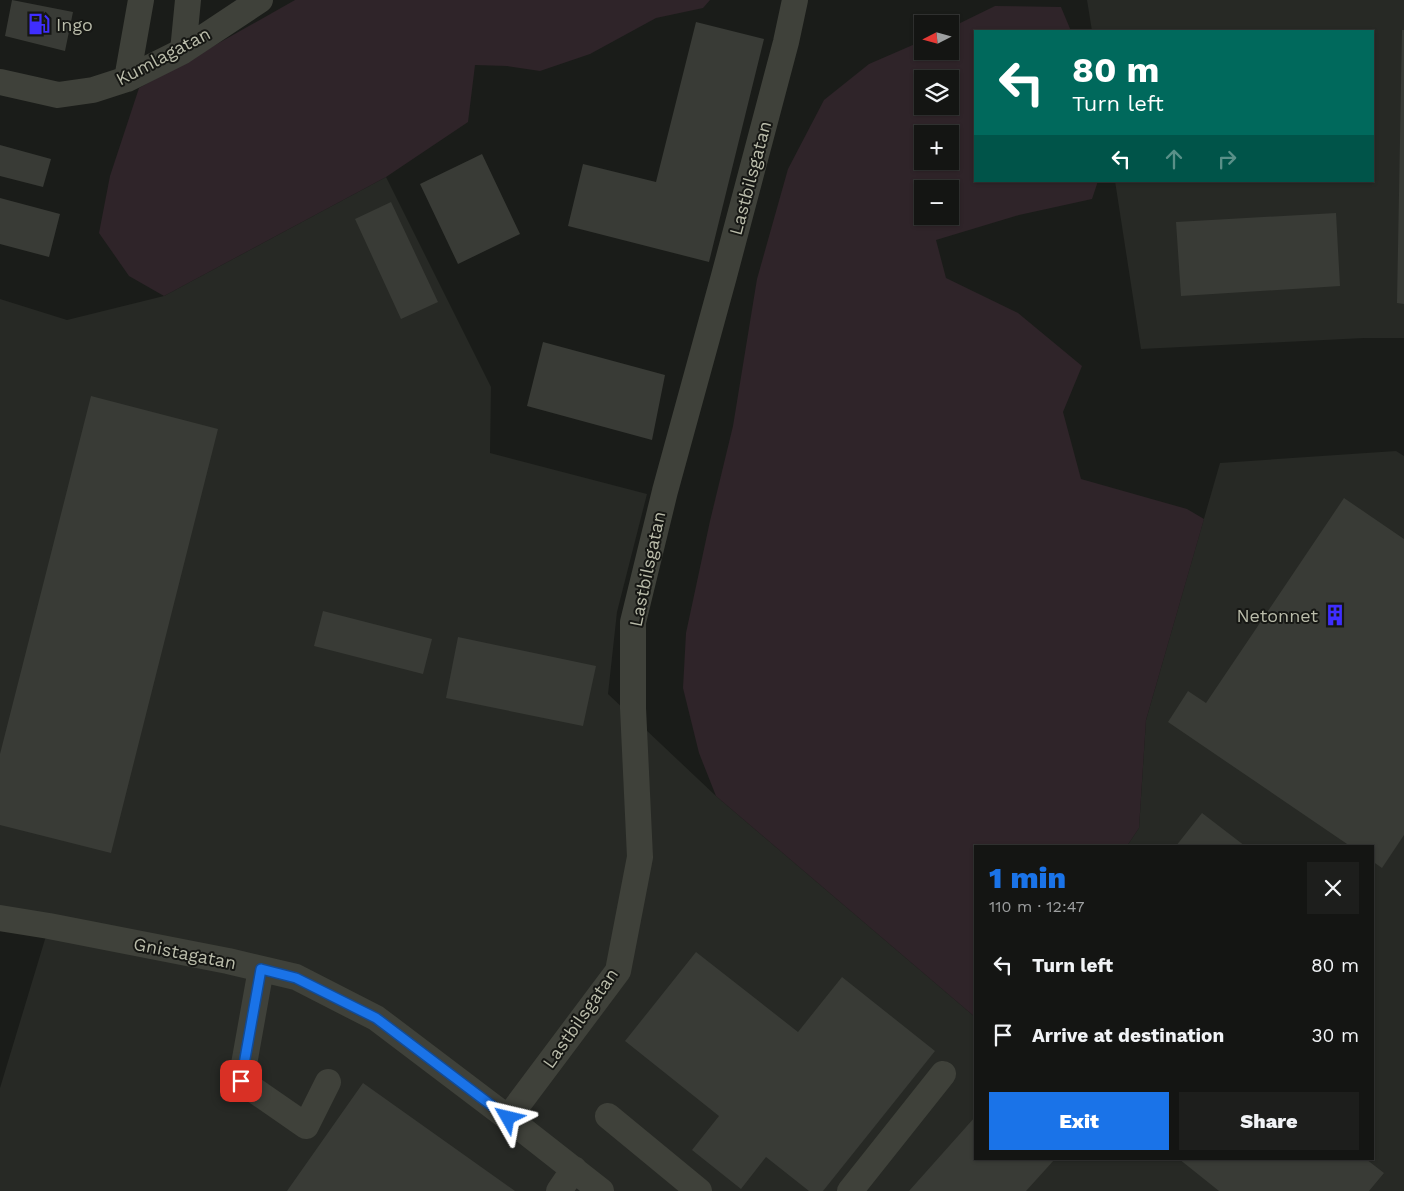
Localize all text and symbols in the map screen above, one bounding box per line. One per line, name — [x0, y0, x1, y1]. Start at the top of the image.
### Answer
fuel station icon: Ingo — [26, 11, 52, 37]
place label: Ingo — [56, 14, 93, 35]
north arrow — [914, 15, 959, 60]
map controls — [914, 15, 959, 225]
street label: Kumlagatan — [112, 22, 214, 90]
text: 80 m — [1072, 49, 1159, 91]
icon: left — [989, 50, 1054, 115]
button: layers — [914, 70, 959, 115]
text: Turn left — [1072, 91, 1164, 116]
street label: Lastbilsgatan — [725, 119, 775, 237]
button: + — [914, 125, 959, 170]
icon: left — [1107, 145, 1135, 173]
icon: ahead — [1160, 145, 1188, 173]
icon: right — [1213, 145, 1241, 173]
button: − — [914, 180, 959, 225]
street label: Lastbilsgatan — [625, 509, 669, 629]
building icon: Netonnet — [1322, 602, 1348, 628]
place label: Netonnet — [1237, 605, 1318, 626]
text: 1 min — [989, 860, 1066, 895]
button: close — [1307, 862, 1359, 914]
text: 110 m · 12:47 — [989, 897, 1085, 916]
street label: Gnistagatan — [132, 933, 238, 973]
icon: left — [989, 951, 1017, 979]
text: Turn left — [1032, 954, 1113, 977]
text: 80 m — [1311, 954, 1359, 977]
street label: Lastbilsgatan — [538, 964, 622, 1072]
icon: arrive — [989, 1021, 1017, 1049]
text: Arrive at destination — [1032, 1024, 1224, 1047]
text: 30 m — [1312, 1024, 1359, 1047]
pin — [220, 1060, 262, 1102]
icon: arrive — [227, 1067, 255, 1095]
position arrow — [481, 1091, 533, 1143]
button: Exit — [989, 1092, 1169, 1150]
button: Share — [1179, 1092, 1359, 1150]

